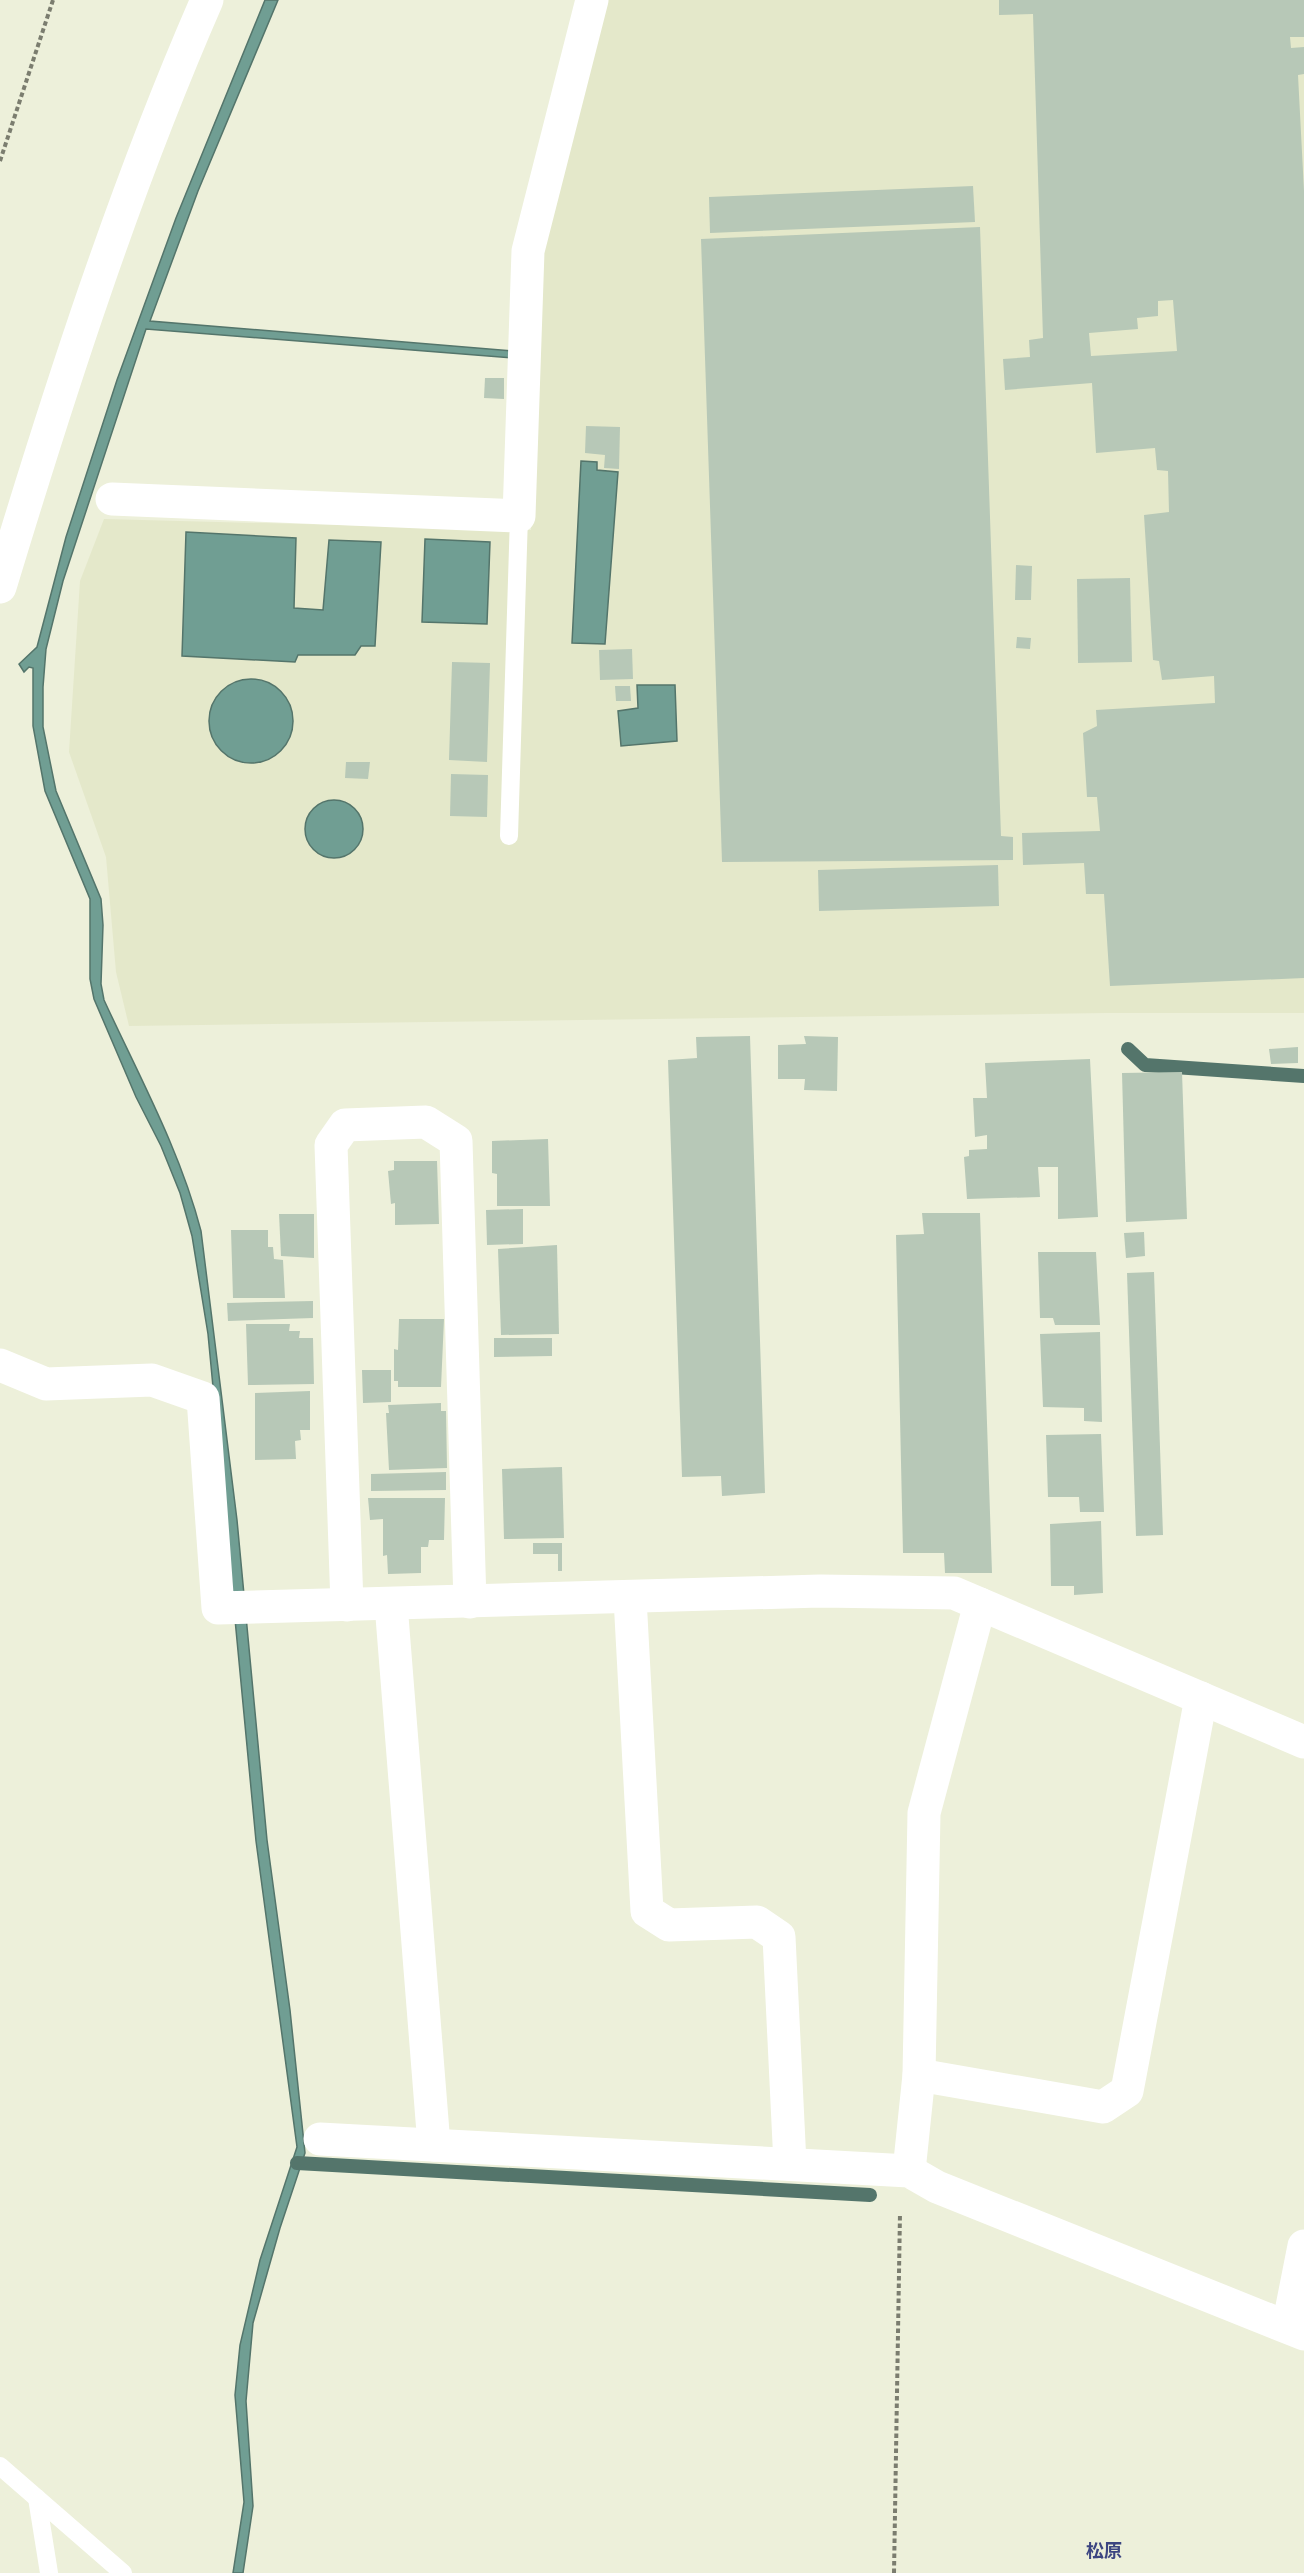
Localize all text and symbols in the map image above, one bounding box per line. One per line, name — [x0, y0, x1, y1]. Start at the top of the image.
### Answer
district label: 松原 — [1086, 2541, 1122, 2561]

